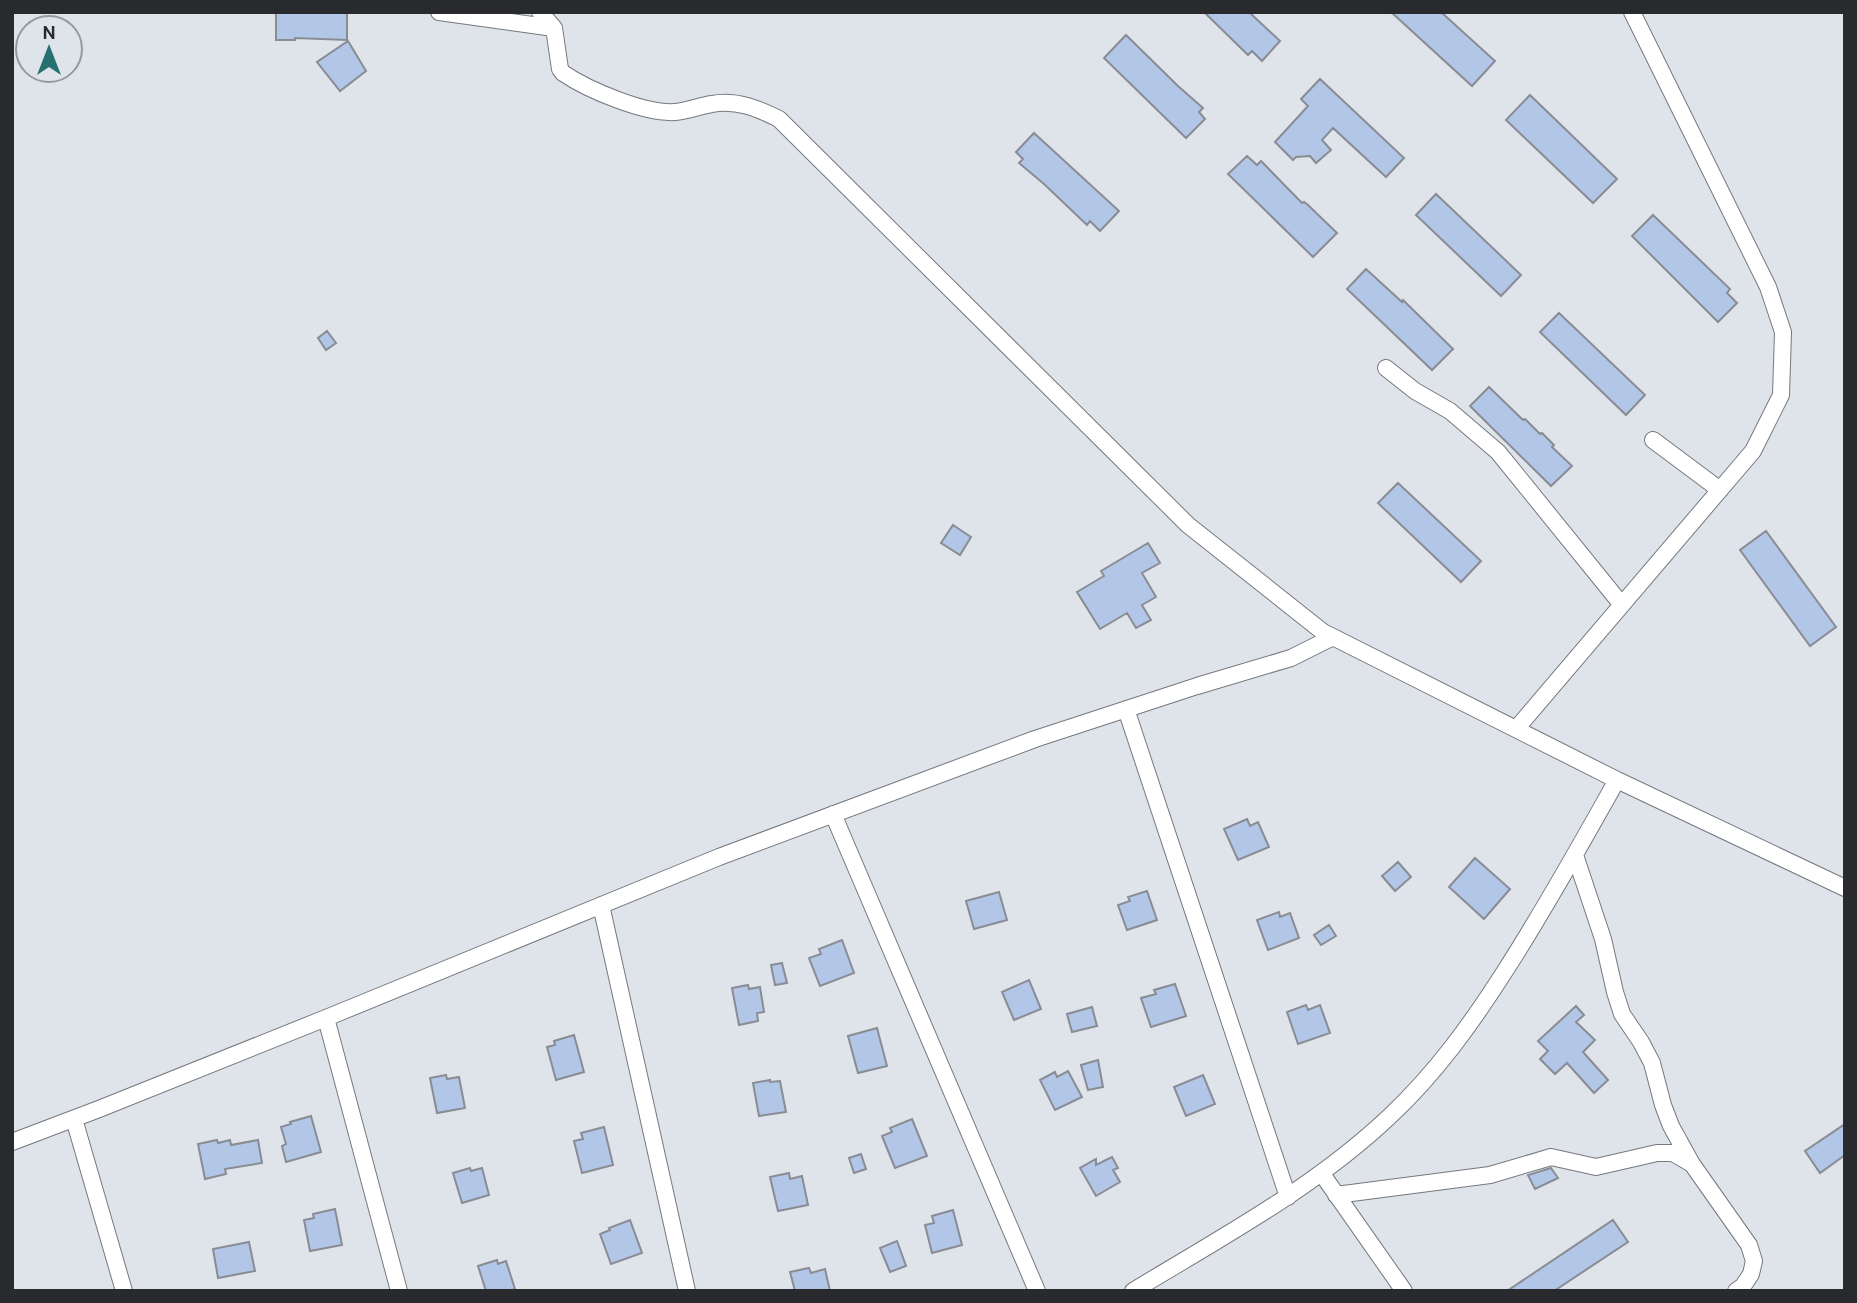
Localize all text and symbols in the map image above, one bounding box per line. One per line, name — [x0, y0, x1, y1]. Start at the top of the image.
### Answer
north arrow — [14, 14, 84, 84]
text: N — [42, 22, 56, 46]

